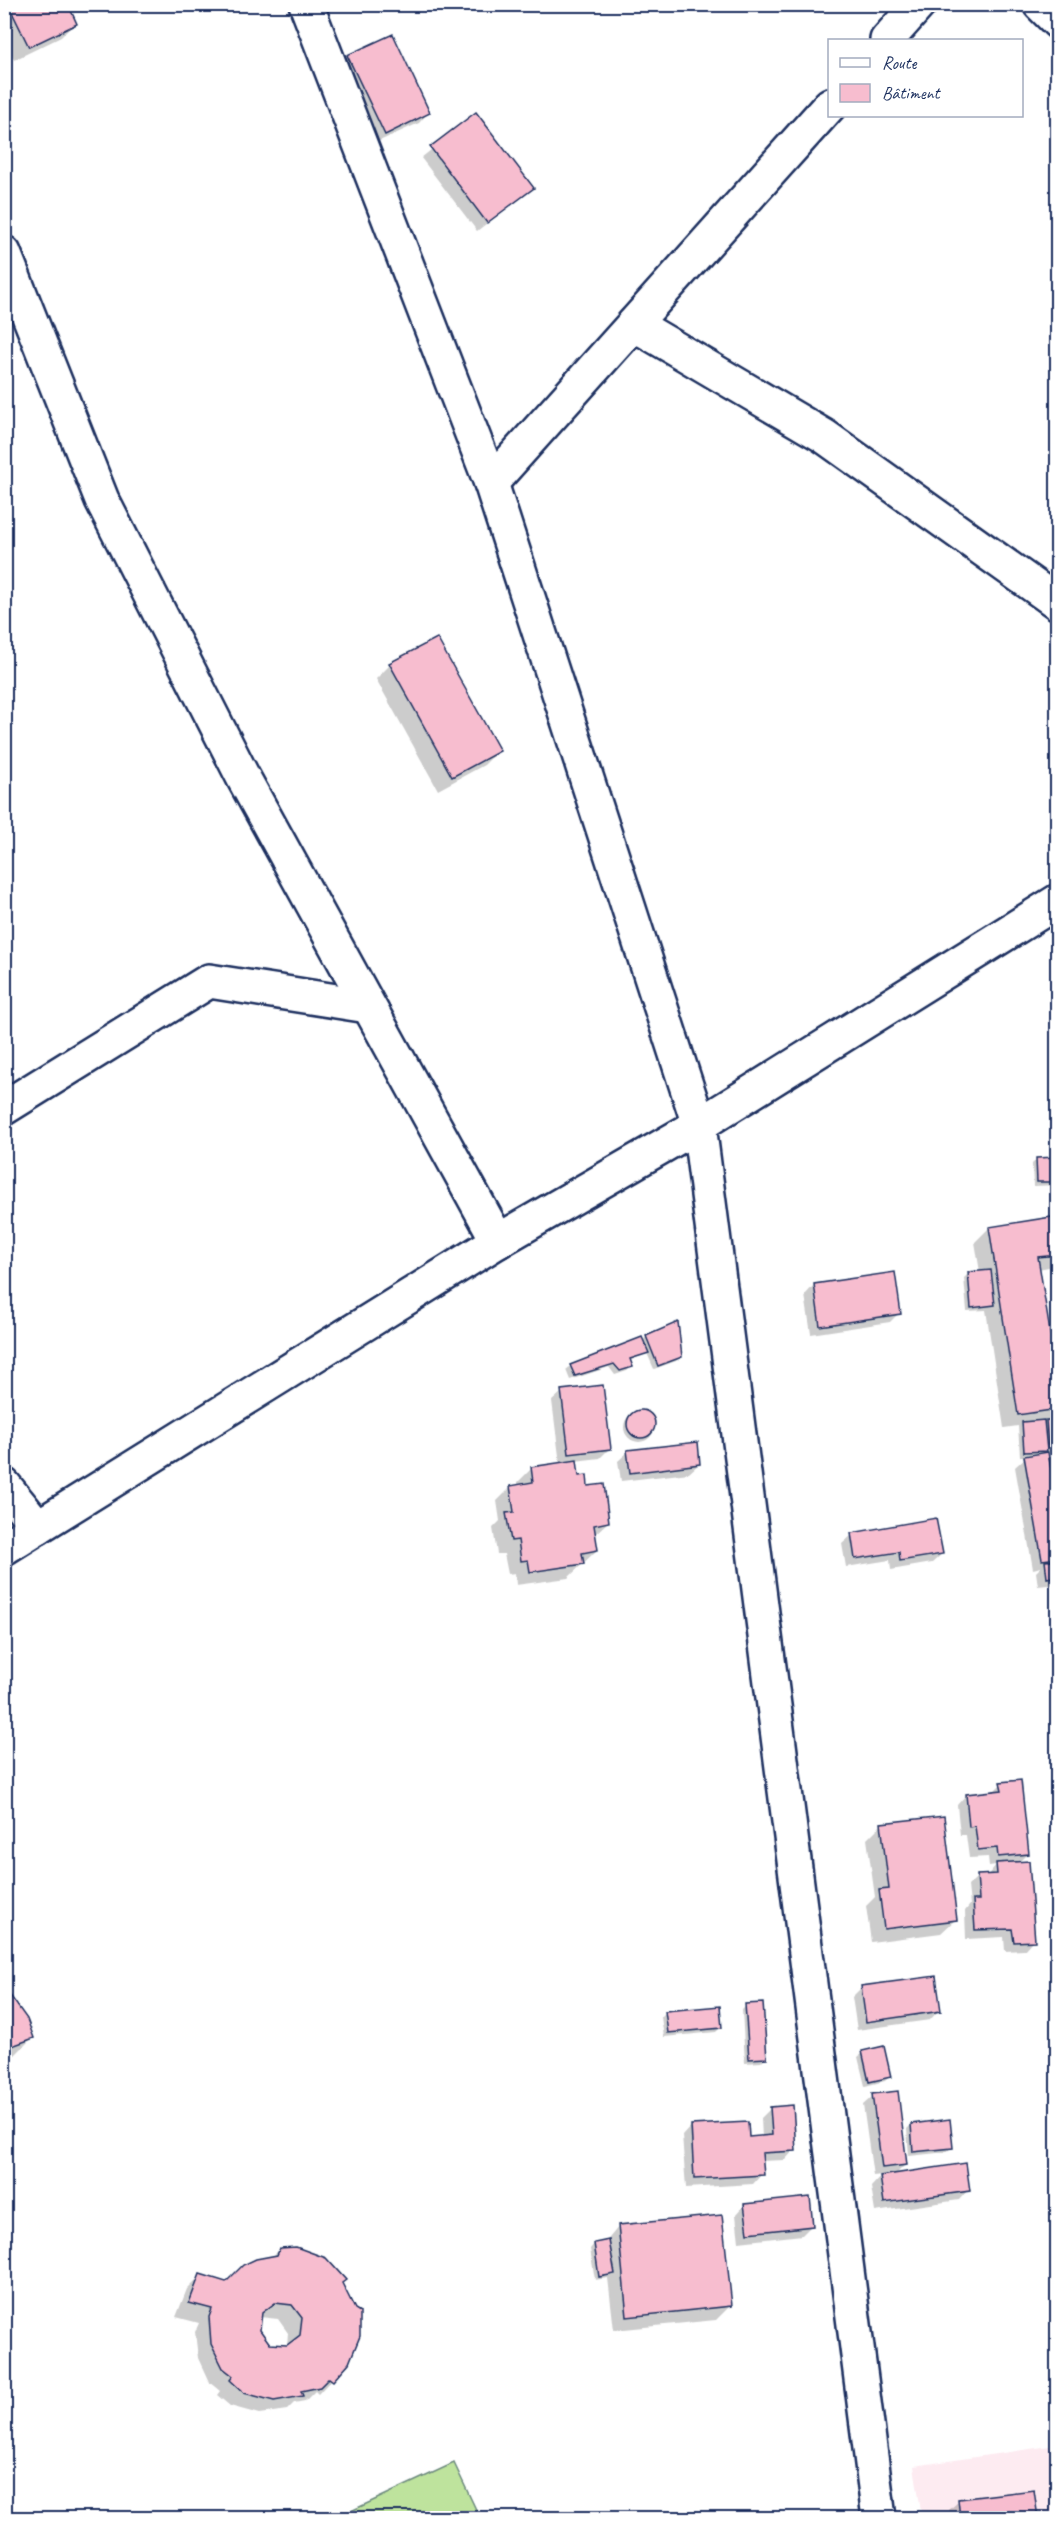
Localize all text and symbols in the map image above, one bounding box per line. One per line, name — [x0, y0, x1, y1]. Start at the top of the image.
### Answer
legend — [828, 39, 1023, 117]
text: Route — [882, 52, 917, 74]
text: Bâtiment — [882, 82, 942, 104]

